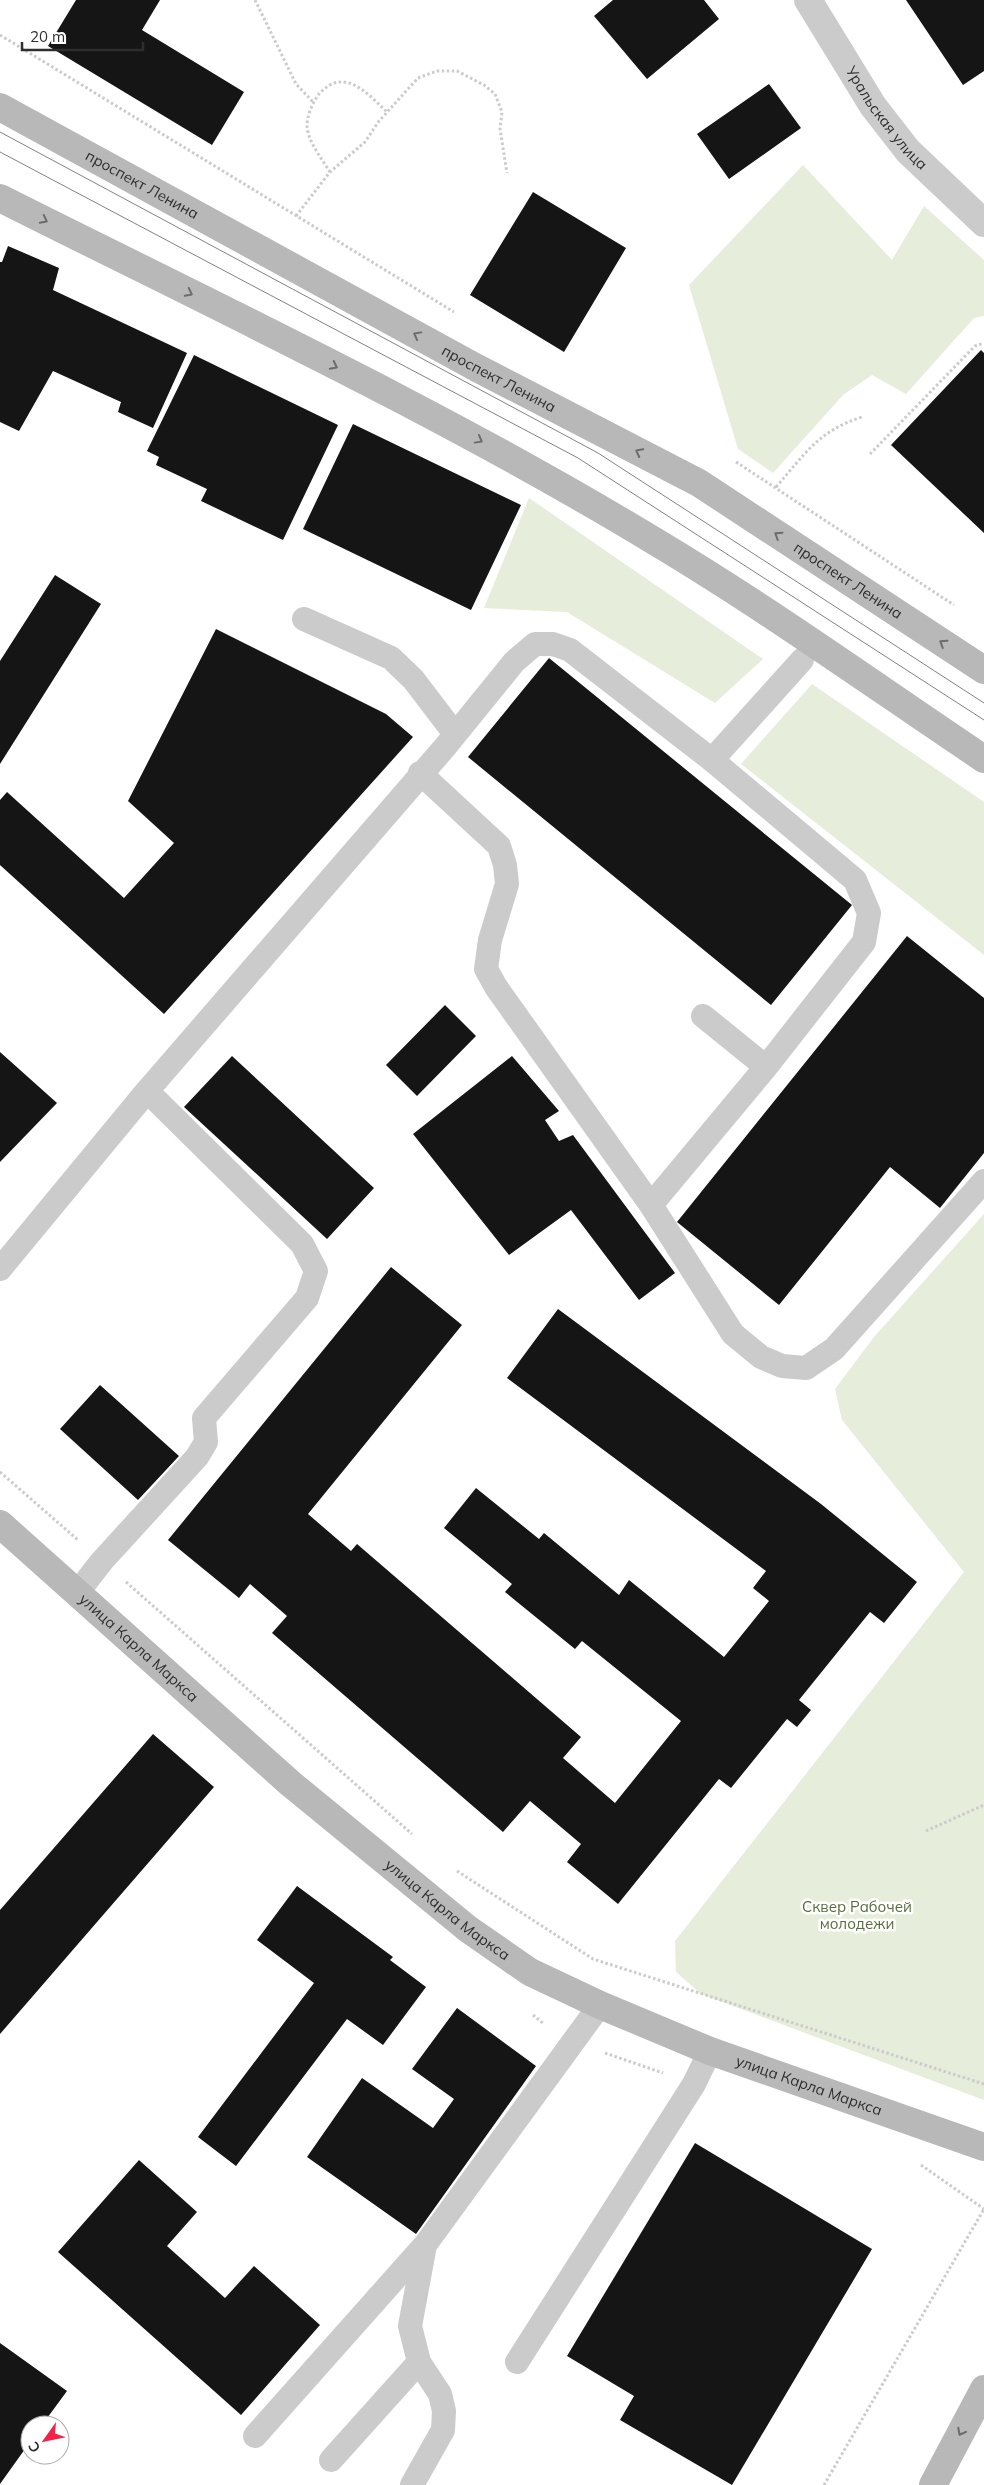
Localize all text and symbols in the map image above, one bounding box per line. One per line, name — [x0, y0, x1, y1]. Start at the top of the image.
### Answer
scale bar — [22, 20, 144, 52]
text: 20 m — [30, 27, 65, 46]
street label: Уральская улица — [841, 62, 932, 174]
street label: проспект Ленина — [82, 146, 202, 223]
one-way arrow — [38, 214, 47, 224]
one-way arrow — [184, 287, 193, 297]
one-way arrow — [414, 332, 423, 342]
street label: проспект Ленина — [439, 341, 559, 416]
one-way arrow — [329, 360, 338, 370]
one-way arrow — [473, 434, 482, 444]
one-way arrow — [635, 448, 644, 458]
one-way arrow — [774, 532, 784, 541]
street label: проспект Ленина — [790, 538, 906, 623]
one-way arrow — [940, 640, 949, 649]
street label: улица Карла Маркса — [75, 1589, 203, 1706]
street label: улица Карла Маркса — [381, 1855, 514, 1964]
park label: Сквер Рабочей молодежи — [802, 1897, 912, 1933]
street label: улица Карла Маркса — [734, 2051, 885, 2120]
north arrow — [20, 2415, 70, 2465]
one-way arrow — [957, 2427, 967, 2436]
text: С — [24, 2438, 44, 2456]

